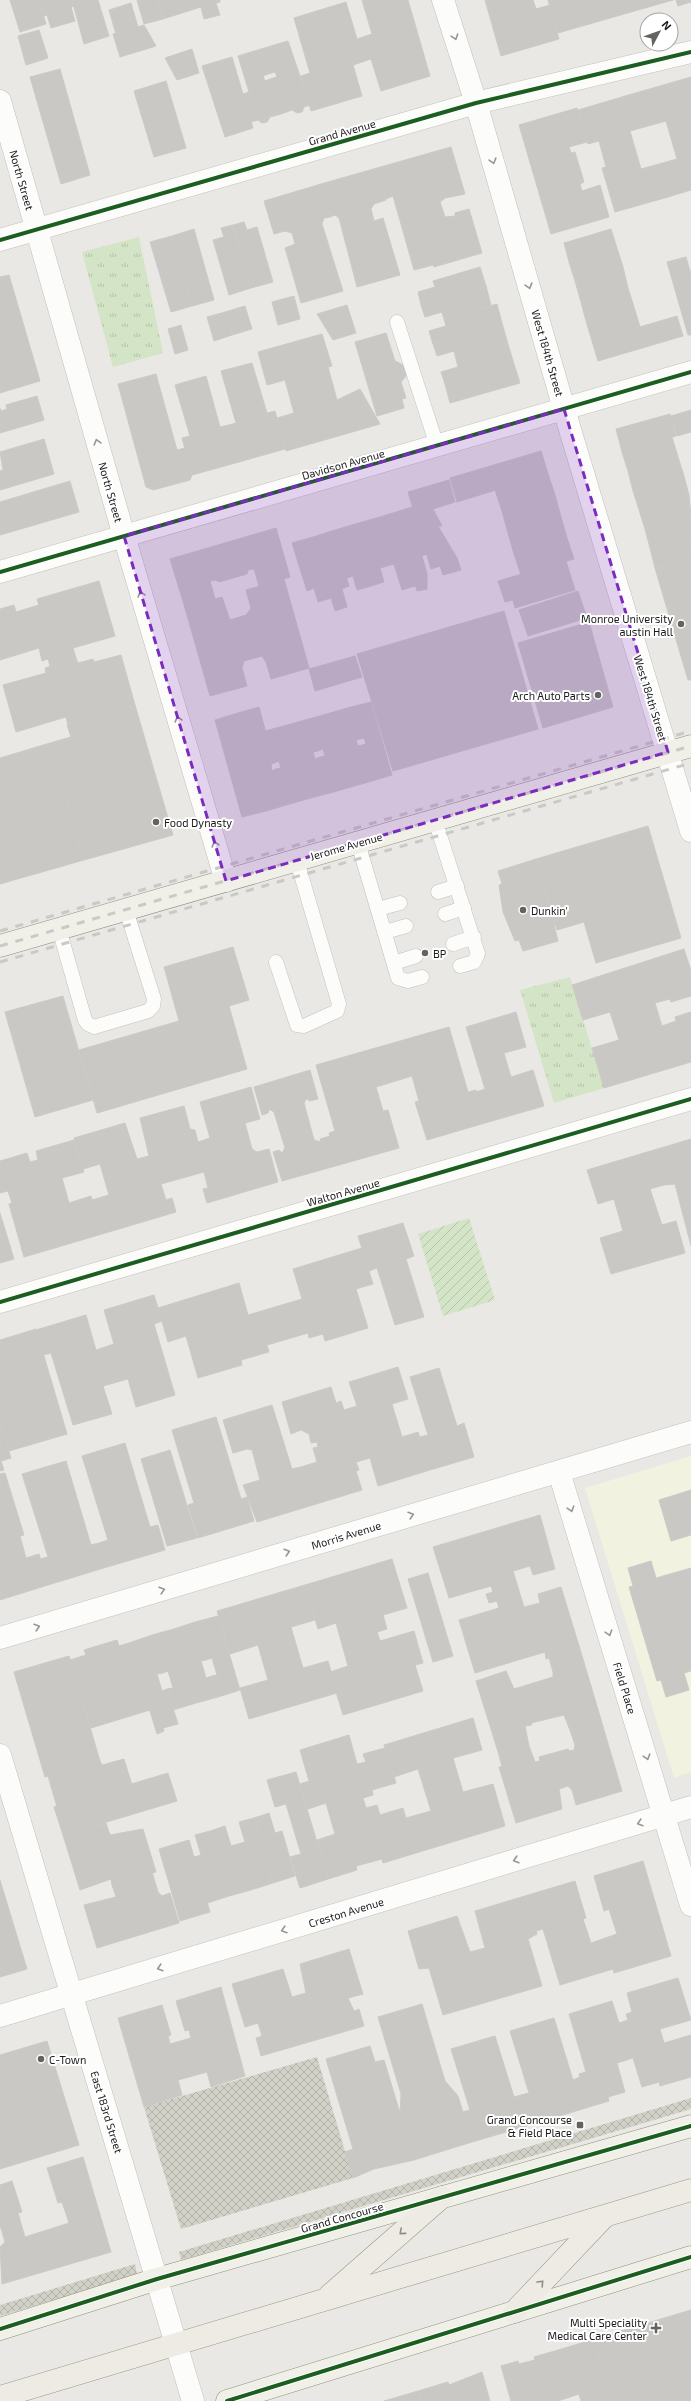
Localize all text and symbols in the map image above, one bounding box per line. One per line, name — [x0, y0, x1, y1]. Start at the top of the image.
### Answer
north arrow — [639, 12, 679, 52]
text: N — [659, 18, 674, 32]
one-way arrow — [450, 33, 459, 40]
street label: Grand Avenue — [307, 116, 377, 148]
street label: North Street — [7, 148, 37, 212]
one-way arrow — [488, 158, 497, 165]
one-way arrow — [524, 283, 533, 290]
street label: West 184th Street — [529, 308, 567, 398]
one-way arrow — [93, 439, 102, 446]
street label: Davidson Avenue — [300, 446, 386, 482]
street label: North Street — [96, 460, 126, 524]
one-way arrow — [137, 591, 146, 598]
place label: Monroe University austin Hall — [581, 612, 674, 638]
marker: Monroe University austin Hall — [676, 619, 686, 629]
street label: West 184th Street — [632, 653, 670, 743]
place label: Arch Auto Parts — [512, 689, 590, 702]
marker: Arch Auto Parts — [593, 690, 603, 700]
one-way arrow — [174, 716, 183, 723]
place label: Food Dynasty — [164, 816, 232, 829]
marker: Food Dynasty — [151, 817, 161, 827]
street label: Jerome Avenue — [308, 829, 384, 863]
one-way arrow — [211, 840, 220, 847]
place label: Dunkin' — [531, 904, 568, 917]
marker: Dunkin' — [518, 905, 528, 915]
place label: BP — [433, 947, 446, 960]
marker: BP — [420, 948, 430, 958]
street label: Walton Avenue — [305, 1175, 381, 1209]
one-way arrow — [566, 1505, 574, 1512]
one-way arrow — [408, 1511, 415, 1520]
street label: Morris Avenue — [310, 1518, 382, 1552]
one-way arrow — [283, 1548, 290, 1557]
one-way arrow — [158, 1586, 165, 1595]
one-way arrow — [34, 1623, 41, 1632]
one-way arrow — [604, 1629, 613, 1636]
street label: Field Place — [611, 1660, 639, 1716]
one-way arrow — [642, 1754, 651, 1761]
one-way arrow — [637, 1818, 644, 1827]
one-way arrow — [513, 1855, 520, 1864]
street label: Creston Avenue — [307, 1894, 385, 1930]
one-way arrow — [281, 1925, 288, 1934]
one-way arrow — [156, 1963, 163, 1972]
place label: C-Town — [49, 2053, 86, 2066]
marker: C-Town — [36, 2054, 46, 2064]
street label: East 183rd Street — [88, 2069, 126, 2155]
place label: Grand Concourse & Field Place — [487, 2113, 572, 2139]
marker: Grand Concourse & Field Place — [575, 2120, 585, 2130]
street label: Grand Concourse — [299, 2199, 385, 2235]
one-way arrow — [399, 2227, 407, 2235]
one-way arrow — [536, 2281, 543, 2288]
place label: Multi Speciality Medical Care Center — [548, 2316, 648, 2342]
marker: Multi Speciality Medical Care Center — [650, 2322, 662, 2334]

